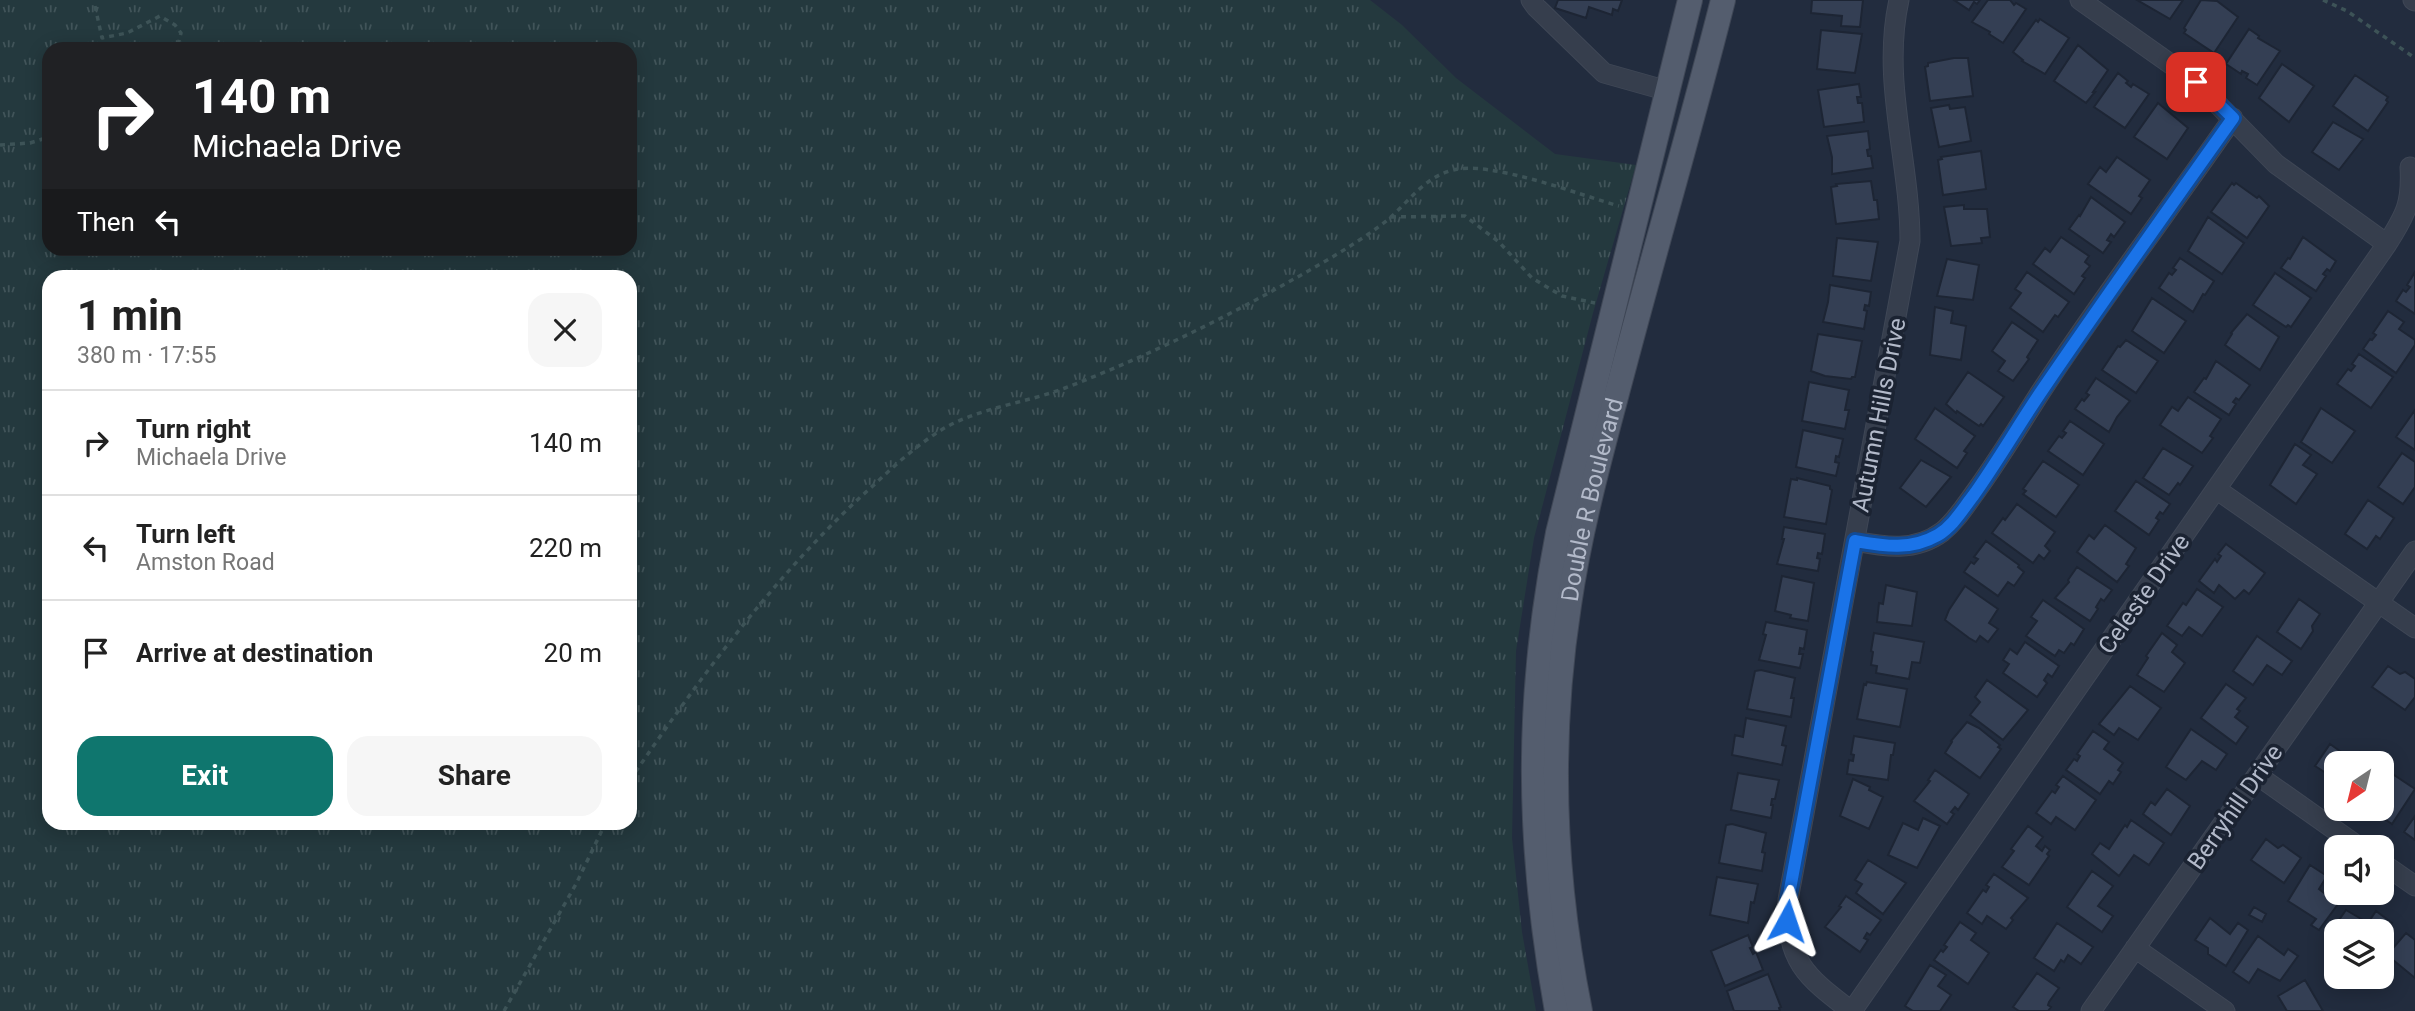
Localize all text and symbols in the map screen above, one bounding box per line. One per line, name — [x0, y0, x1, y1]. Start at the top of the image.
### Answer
pin — [2166, 52, 2226, 112]
icon: arrive — [2177, 63, 2215, 101]
text: 140 m — [192, 68, 331, 125]
icon: right — [77, 70, 168, 161]
text: Michaela Drive — [192, 127, 401, 165]
icon: left — [149, 203, 187, 241]
text: Then — [77, 207, 135, 237]
text: 1 min — [77, 291, 183, 340]
button: close — [528, 293, 602, 367]
street label: Autumn Hills Drive — [1846, 316, 1912, 514]
text: 380 m · 17:55 — [77, 342, 216, 369]
street label: Double R Boulevard — [1556, 395, 1629, 603]
text: Turn right — [136, 414, 251, 444]
icon: right — [77, 424, 115, 462]
text: 140 m — [529, 428, 602, 458]
text: Michaela Drive — [136, 444, 287, 471]
text: Turn left — [136, 519, 235, 549]
icon: left — [77, 529, 115, 567]
street label: Celeste Drive — [2092, 529, 2196, 659]
text: 220 m — [529, 533, 602, 563]
text: Amston Road — [136, 549, 275, 576]
icon: arrive — [77, 634, 115, 672]
text: Arrive at destination — [136, 638, 373, 668]
text: 20 m — [544, 638, 602, 668]
button: Exit — [77, 736, 333, 816]
button: Share — [347, 736, 602, 816]
street label: Berryhill Drive — [2182, 739, 2288, 875]
north arrow — [2324, 751, 2394, 821]
map controls — [2324, 751, 2394, 989]
button: sound — [2324, 835, 2394, 905]
position arrow — [1750, 884, 1824, 958]
button: layers — [2324, 919, 2394, 989]

